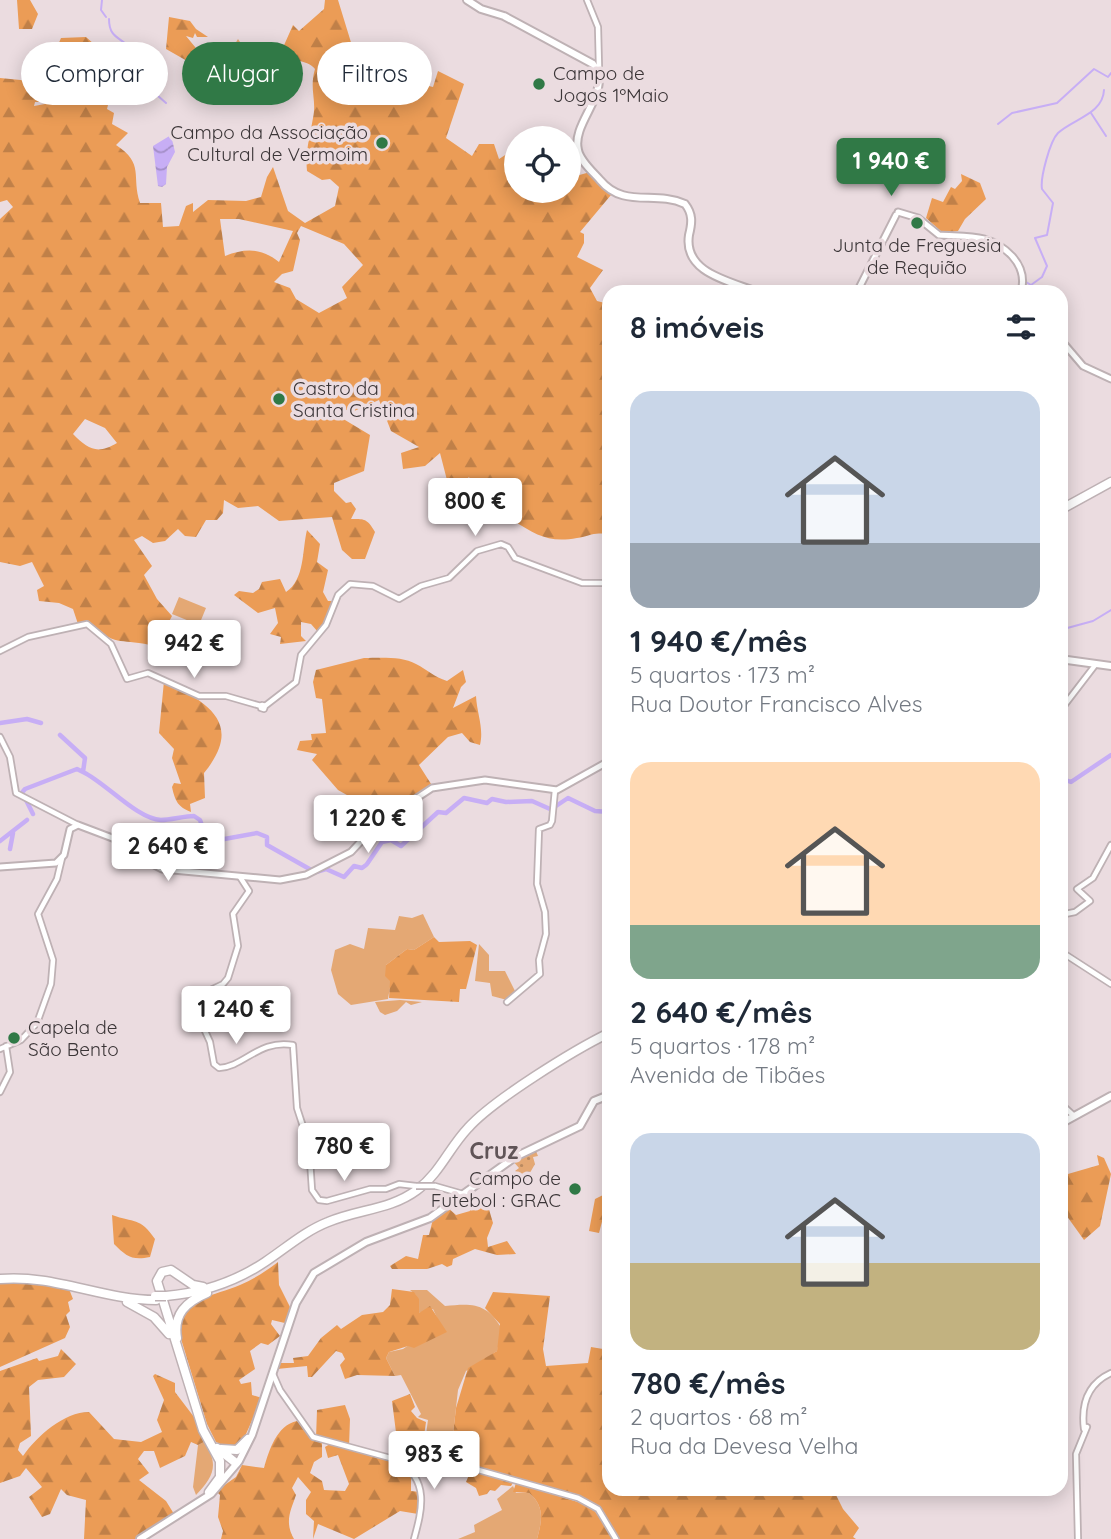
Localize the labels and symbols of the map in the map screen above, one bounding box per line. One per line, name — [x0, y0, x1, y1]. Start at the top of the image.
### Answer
place label: Campo de Jogos 1ºMaio — [553, 61, 669, 107]
marker: Campo de Jogos 1ºMaio — [531, 76, 547, 92]
place label: Campo da Associação Cultural de Vermoim — [171, 120, 368, 166]
marker: Campo da Associação Cultural de Vermoim — [374, 135, 390, 151]
pin: 1 940 € — [826, 138, 956, 198]
marker: Junta de Freguesia de Requião — [909, 215, 925, 231]
place label: Junta de Freguesia de Requião — [832, 233, 1002, 279]
place label: Castro da Santa Cristina — [293, 376, 415, 422]
marker: Castro da Santa Cristina — [271, 391, 287, 407]
pin: 800 € — [426, 478, 524, 538]
pin: 942 € — [145, 620, 243, 680]
pin: 1 220 € — [303, 796, 433, 855]
pin: 2 640 € — [103, 824, 233, 883]
pin: 1 240 € — [171, 986, 301, 1046]
place label: Capela de São Bento — [28, 1015, 119, 1061]
marker: Capela de São Bento — [6, 1030, 22, 1046]
pin: 780 € — [295, 1124, 393, 1183]
district label: Cruz — [469, 1136, 519, 1165]
place label: Campo de Futebol : GRAC — [431, 1166, 561, 1212]
marker: Campo de Futebol : GRAC — [567, 1181, 583, 1197]
pin: 983 € — [385, 1432, 483, 1491]

